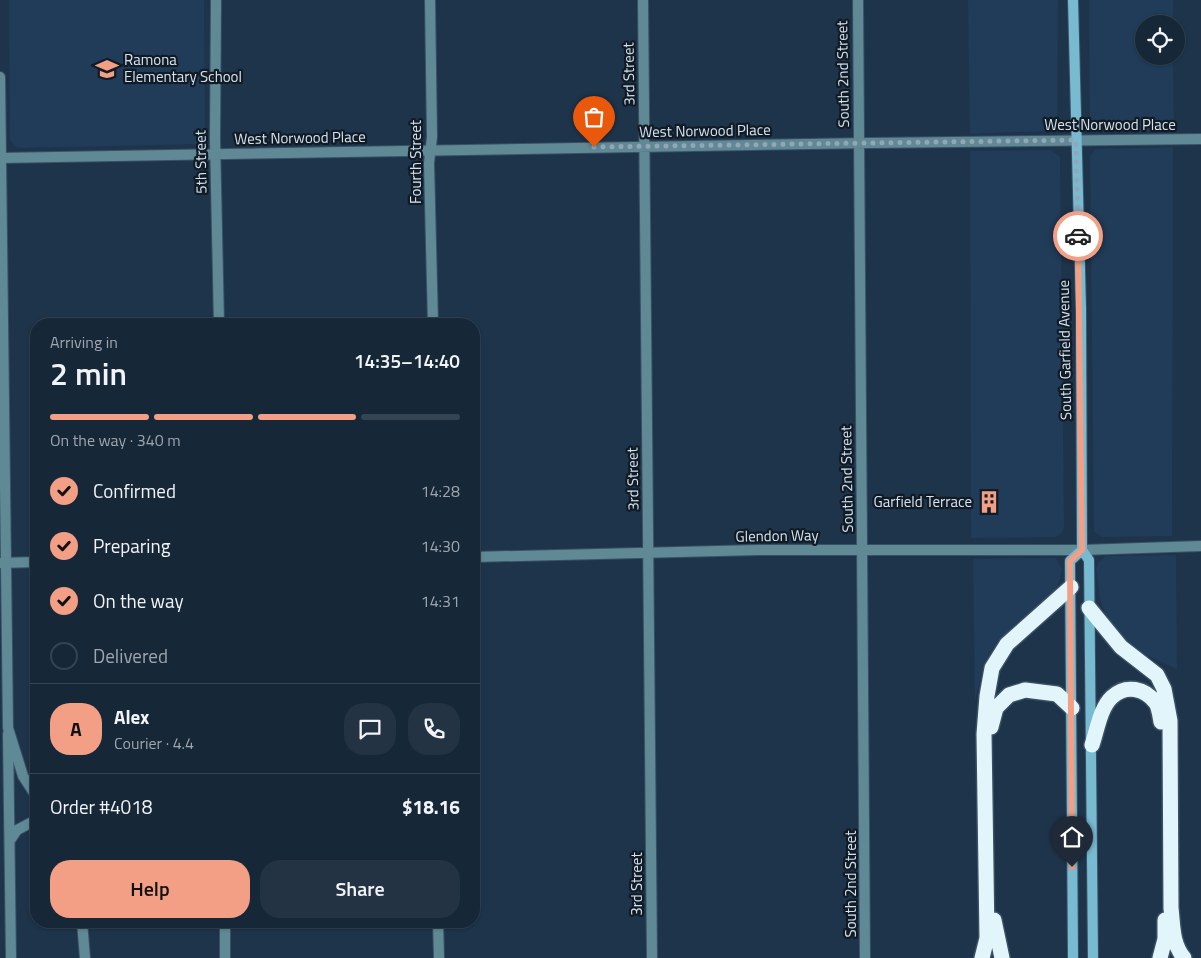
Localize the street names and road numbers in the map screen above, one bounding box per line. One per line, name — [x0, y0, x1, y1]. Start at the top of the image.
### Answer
street label: South 2nd Street — [830, 20, 855, 128]
street label: 3rd Street — [616, 41, 641, 106]
street label: West Norwood Place — [1044, 113, 1176, 136]
street label: West Norwood Place — [639, 118, 771, 143]
street label: Fourth Street — [404, 119, 427, 204]
street label: West Norwood Place — [234, 125, 366, 150]
street label: 5th Street — [188, 129, 213, 194]
street label: South Garfield Avenue — [1052, 280, 1077, 420]
street label: South 2nd Street — [834, 425, 859, 533]
street label: 3rd Street — [620, 446, 645, 511]
street label: Glendon Way — [735, 523, 819, 548]
street label: South 2nd Street — [839, 830, 862, 938]
street label: 3rd Street — [625, 852, 648, 916]

